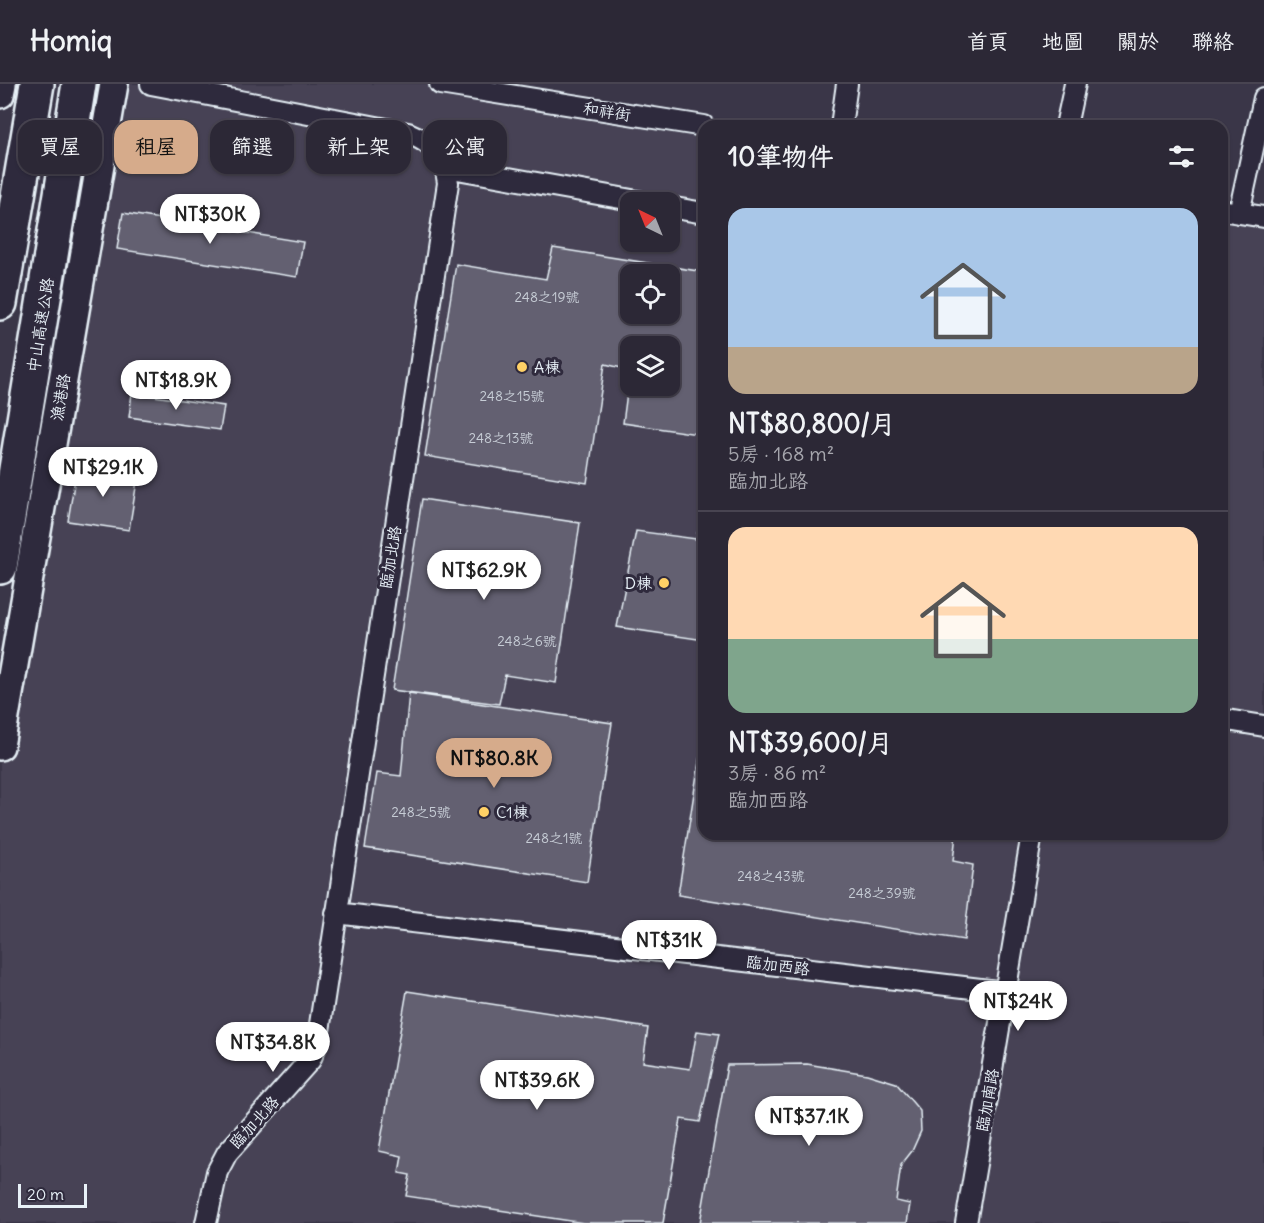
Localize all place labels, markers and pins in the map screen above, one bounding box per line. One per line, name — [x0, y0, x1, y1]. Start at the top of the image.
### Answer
pin: NT$30K — [161, 194, 259, 245]
place label: A棟 — [534, 357, 561, 377]
pin: NT$18.9K — [114, 360, 238, 411]
marker: A棟 — [515, 360, 529, 374]
pin: NT$29.1K — [41, 447, 165, 498]
pin: NT$62.9K — [422, 550, 546, 601]
place label: D棟 — [625, 573, 653, 593]
marker: D棟 — [657, 576, 671, 590]
pin: NT$80.8K — [432, 738, 556, 789]
place label: C1棟 — [496, 802, 530, 822]
marker: C1棟 — [477, 805, 491, 819]
pin: NT$31K — [620, 920, 718, 971]
pin: NT$24K — [969, 981, 1067, 1032]
pin: NT$34.8K — [211, 1022, 335, 1073]
pin: NT$39.6K — [475, 1060, 599, 1111]
pin: NT$37.1K — [747, 1096, 871, 1147]

